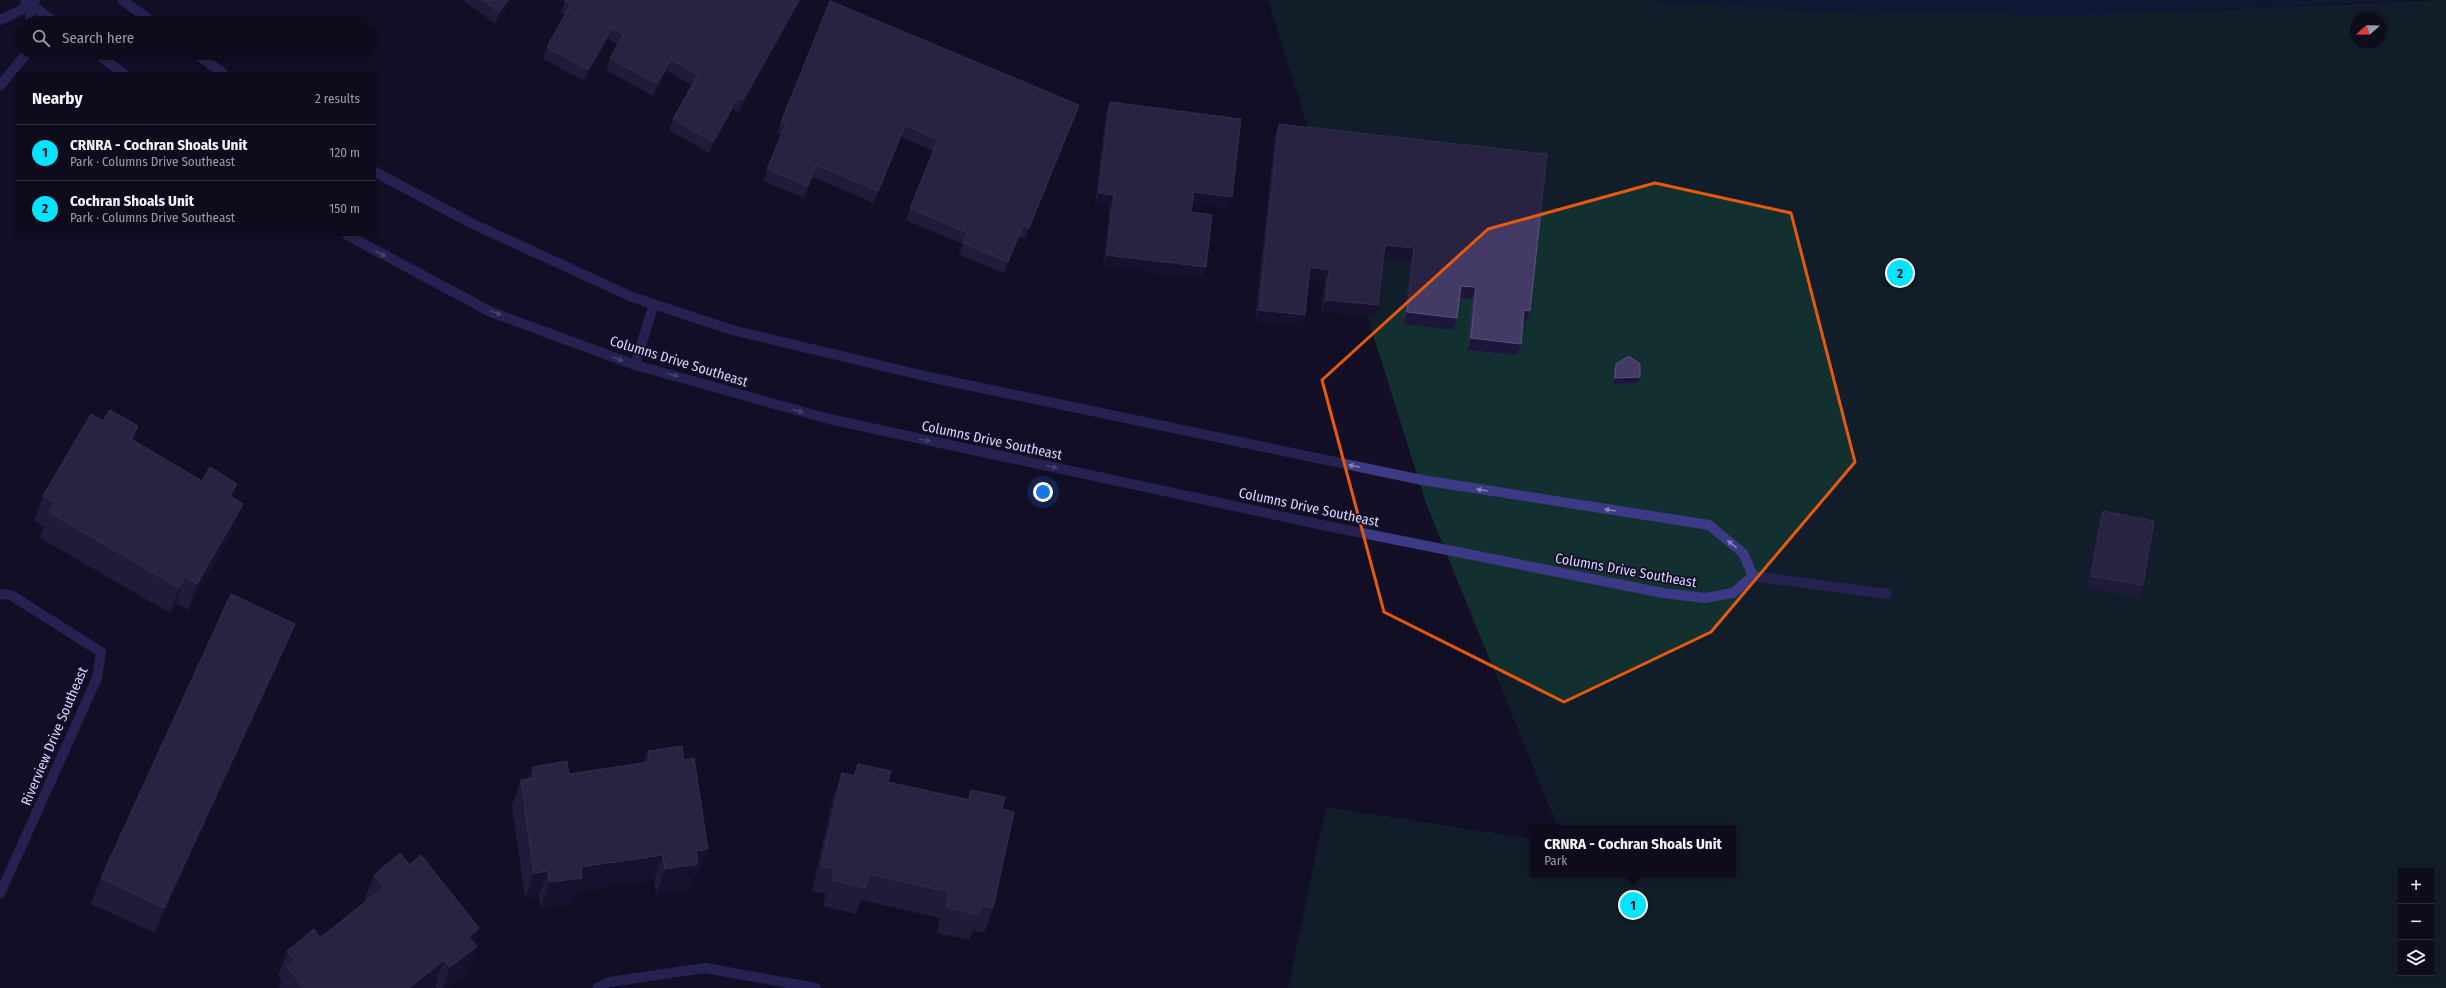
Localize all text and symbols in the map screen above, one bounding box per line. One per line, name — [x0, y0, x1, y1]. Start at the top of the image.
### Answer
north arrow — [2350, 12, 2386, 48]
search box — [16, 16, 376, 60]
icon: search — [30, 27, 52, 49]
text: Search here — [62, 29, 134, 47]
text: Nearby — [32, 88, 83, 109]
text: 2 results — [315, 91, 360, 106]
text: CRNRA - Cochran Shoals Unit — [70, 136, 248, 154]
text: 1 — [42, 145, 48, 160]
text: 120 m — [329, 145, 360, 160]
text: Park · Columns Drive Southeast — [70, 154, 235, 169]
text: Cochran Shoals Unit — [70, 192, 194, 210]
text: 2 — [42, 201, 48, 216]
text: 150 m — [329, 201, 360, 216]
text: Park · Columns Drive Southeast — [70, 210, 235, 225]
one-way arrow — [375, 250, 387, 257]
pin: 2 — [1887, 258, 1913, 288]
one-way arrow — [491, 311, 503, 317]
street label: Columns Drive Southeast — [608, 332, 750, 391]
one-way arrow — [613, 356, 625, 362]
one-way arrow — [667, 373, 679, 379]
one-way arrow — [792, 408, 804, 414]
street label: Columns Drive Southeast — [920, 417, 1064, 464]
one-way arrow — [919, 437, 931, 443]
one-way arrow — [1348, 462, 1360, 468]
one-way arrow — [1046, 464, 1058, 470]
your location — [1033, 482, 1053, 502]
street label: Columns Drive Southeast — [1237, 484, 1381, 531]
one-way arrow — [1476, 486, 1488, 492]
one-way arrow — [1604, 507, 1616, 513]
one-way arrow — [1727, 540, 1738, 549]
street label: Columns Drive Southeast — [1554, 550, 1698, 591]
street label: Riverview Drive Southeast — [18, 664, 92, 808]
popup — [1530, 825, 1736, 877]
text: CRNRA - Cochran Shoals Unit — [1544, 835, 1722, 853]
text: Park — [1544, 853, 1567, 868]
map controls — [2398, 868, 2434, 976]
button: + — [2398, 868, 2434, 904]
pin: 1 — [1620, 890, 1646, 920]
button: − — [2398, 904, 2434, 940]
button: layers — [2398, 940, 2434, 976]

